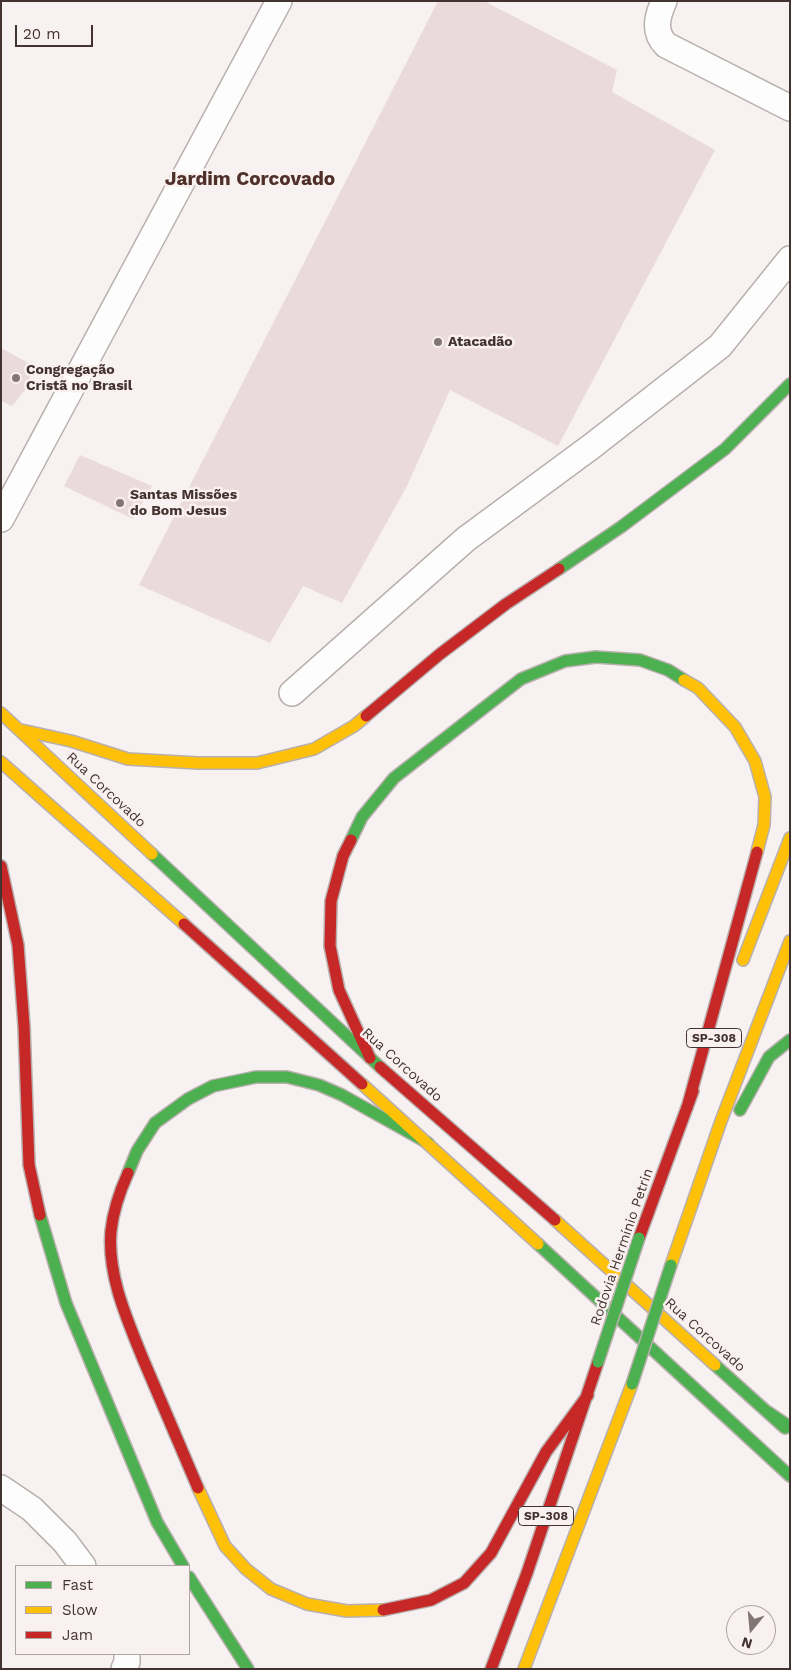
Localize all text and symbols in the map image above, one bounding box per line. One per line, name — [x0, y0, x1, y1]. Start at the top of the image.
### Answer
scale bar — [18, 15, 95, 47]
text: 20 m — [23, 25, 61, 43]
district label: Jardim Corcovado — [165, 168, 335, 190]
place label: Atacadão — [448, 334, 513, 350]
marker: Atacadão — [432, 336, 444, 348]
place label: Congregação Cristã no Brasil — [26, 362, 132, 394]
marker: Congregação Cristã no Brasil — [10, 372, 22, 384]
place label: Santas Missões do Bom Jesus — [130, 487, 237, 520]
marker: Santas Missões do Bom Jesus — [114, 497, 126, 509]
street label: Rua Corcovado — [63, 749, 149, 831]
street label: Rua Corcovado — [358, 1024, 446, 1106]
road number: SP-308 — [686, 1028, 742, 1048]
street label: Rodovia Hermínio Petrin — [587, 1166, 657, 1328]
street label: Rua Corcovado — [661, 1294, 749, 1376]
road number: SP-308 — [518, 1506, 574, 1525]
legend — [15, 1565, 190, 1655]
text: Fast — [62, 1576, 93, 1594]
text: Slow — [62, 1601, 98, 1619]
north arrow — [726, 1605, 776, 1655]
text: Jam — [62, 1626, 93, 1644]
text: N — [740, 1634, 754, 1653]

